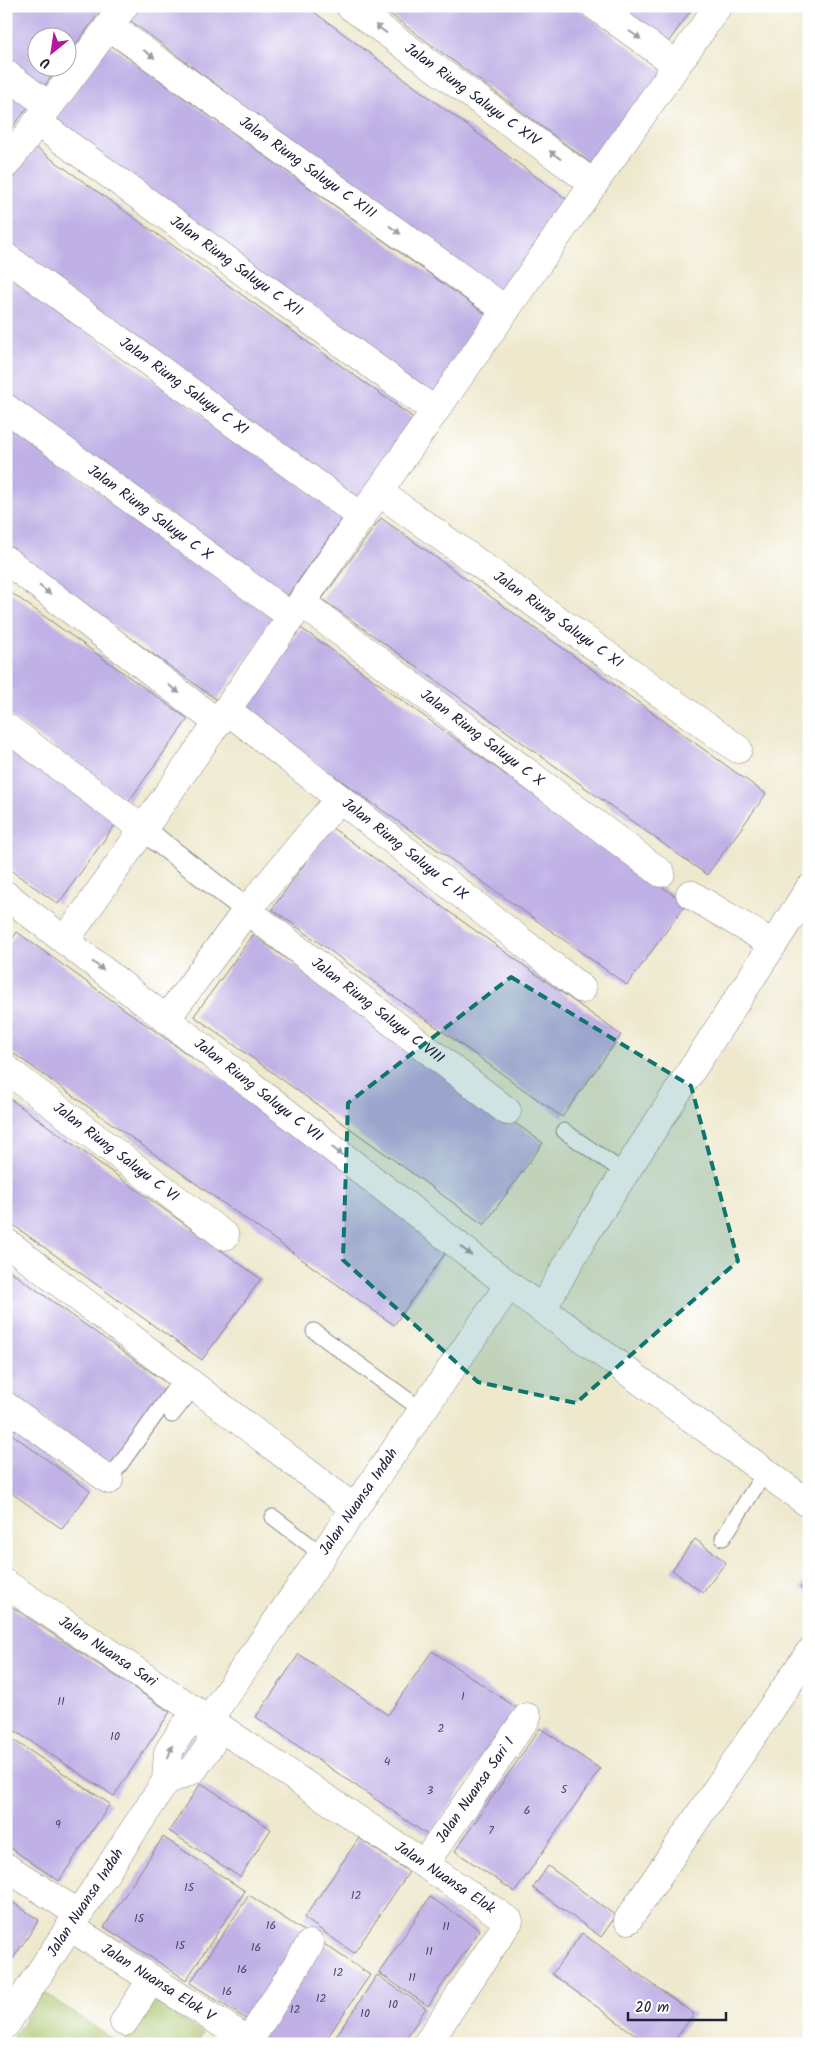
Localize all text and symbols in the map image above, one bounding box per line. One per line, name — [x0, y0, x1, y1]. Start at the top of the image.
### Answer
one-way arrow — [374, 24, 387, 34]
north arrow — [28, 28, 78, 78]
one-way arrow — [628, 29, 641, 39]
street label: Jalan Riung Saluyu C XIV — [399, 37, 546, 153]
one-way arrow — [142, 49, 156, 59]
text: U — [36, 50, 55, 74]
street label: Jalan Riung Saluyu C XIII — [234, 110, 381, 226]
one-way arrow — [548, 150, 561, 160]
street label: Jalan Riung Saluyu C XII — [164, 210, 308, 323]
one-way arrow — [388, 225, 402, 235]
street label: Jalan Riung Saluyu C XI — [114, 331, 254, 442]
street label: Jalan Riung Saluyu C X — [82, 459, 218, 567]
street label: Jalan Riung Saluyu C XI — [488, 565, 628, 675]
one-way arrow — [38, 585, 52, 595]
one-way arrow — [167, 684, 181, 694]
street label: Jalan Riung Saluyu C X — [415, 684, 550, 793]
street label: Jalan Riung Saluyu C IX — [336, 792, 473, 907]
street label: Jalan Riung Saluyu C VIII — [306, 952, 450, 1070]
one-way arrow — [91, 961, 104, 972]
street label: Jalan Riung Saluyu C VII — [188, 1033, 328, 1149]
street label: Jalan Riung Saluyu C VI — [47, 1097, 184, 1209]
one-way arrow — [330, 1146, 343, 1157]
one-way arrow — [459, 1246, 472, 1256]
street label: Jalan Nuansa Indah — [313, 1443, 405, 1560]
street label: Jalan Nuansa Sari — [53, 1610, 163, 1694]
house number: 1 — [461, 1687, 465, 1706]
house number: 11 — [57, 1692, 65, 1711]
house number: 2 — [438, 1719, 445, 1738]
house number: 10 — [110, 1727, 120, 1746]
street label: Jalan Nuansa Sari I — [430, 1732, 522, 1848]
one-way arrow — [166, 1744, 174, 1759]
house number: 4 — [384, 1752, 391, 1771]
house number: 5 — [561, 1780, 569, 1799]
house number: 3 — [427, 1781, 434, 1800]
house number: 6 — [524, 1801, 530, 1820]
house number: 9 — [55, 1815, 61, 1834]
house number: 7 — [488, 1821, 494, 1840]
street label: Jalan Nuansa Elok — [389, 1835, 501, 1921]
street label: Jalan Nuansa Indah — [41, 1844, 130, 1962]
house number: 15 — [184, 1878, 196, 1897]
house number: 12 — [351, 1886, 361, 1905]
house number: 15 — [134, 1909, 146, 1928]
house number: 16 — [266, 1916, 276, 1935]
house number: 11 — [442, 1917, 450, 1936]
house number: 15 — [175, 1936, 187, 1955]
street label: Jalan Nuansa Elok V — [96, 1938, 220, 2029]
house number: 16 — [251, 1938, 261, 1957]
house number: 11 — [425, 1942, 433, 1961]
house number: 16 — [237, 1960, 247, 1979]
house number: 12 — [333, 1963, 343, 1982]
house number: 11 — [408, 1968, 416, 1987]
house number: 16 — [222, 1982, 232, 2001]
house number: 12 — [316, 1989, 326, 2008]
scale bar — [628, 1990, 725, 2022]
house number: 10 — [388, 1995, 398, 2014]
text: 20 m — [635, 1996, 669, 2020]
house number: 12 — [290, 2000, 300, 2019]
house number: 10 — [360, 2004, 370, 2023]

